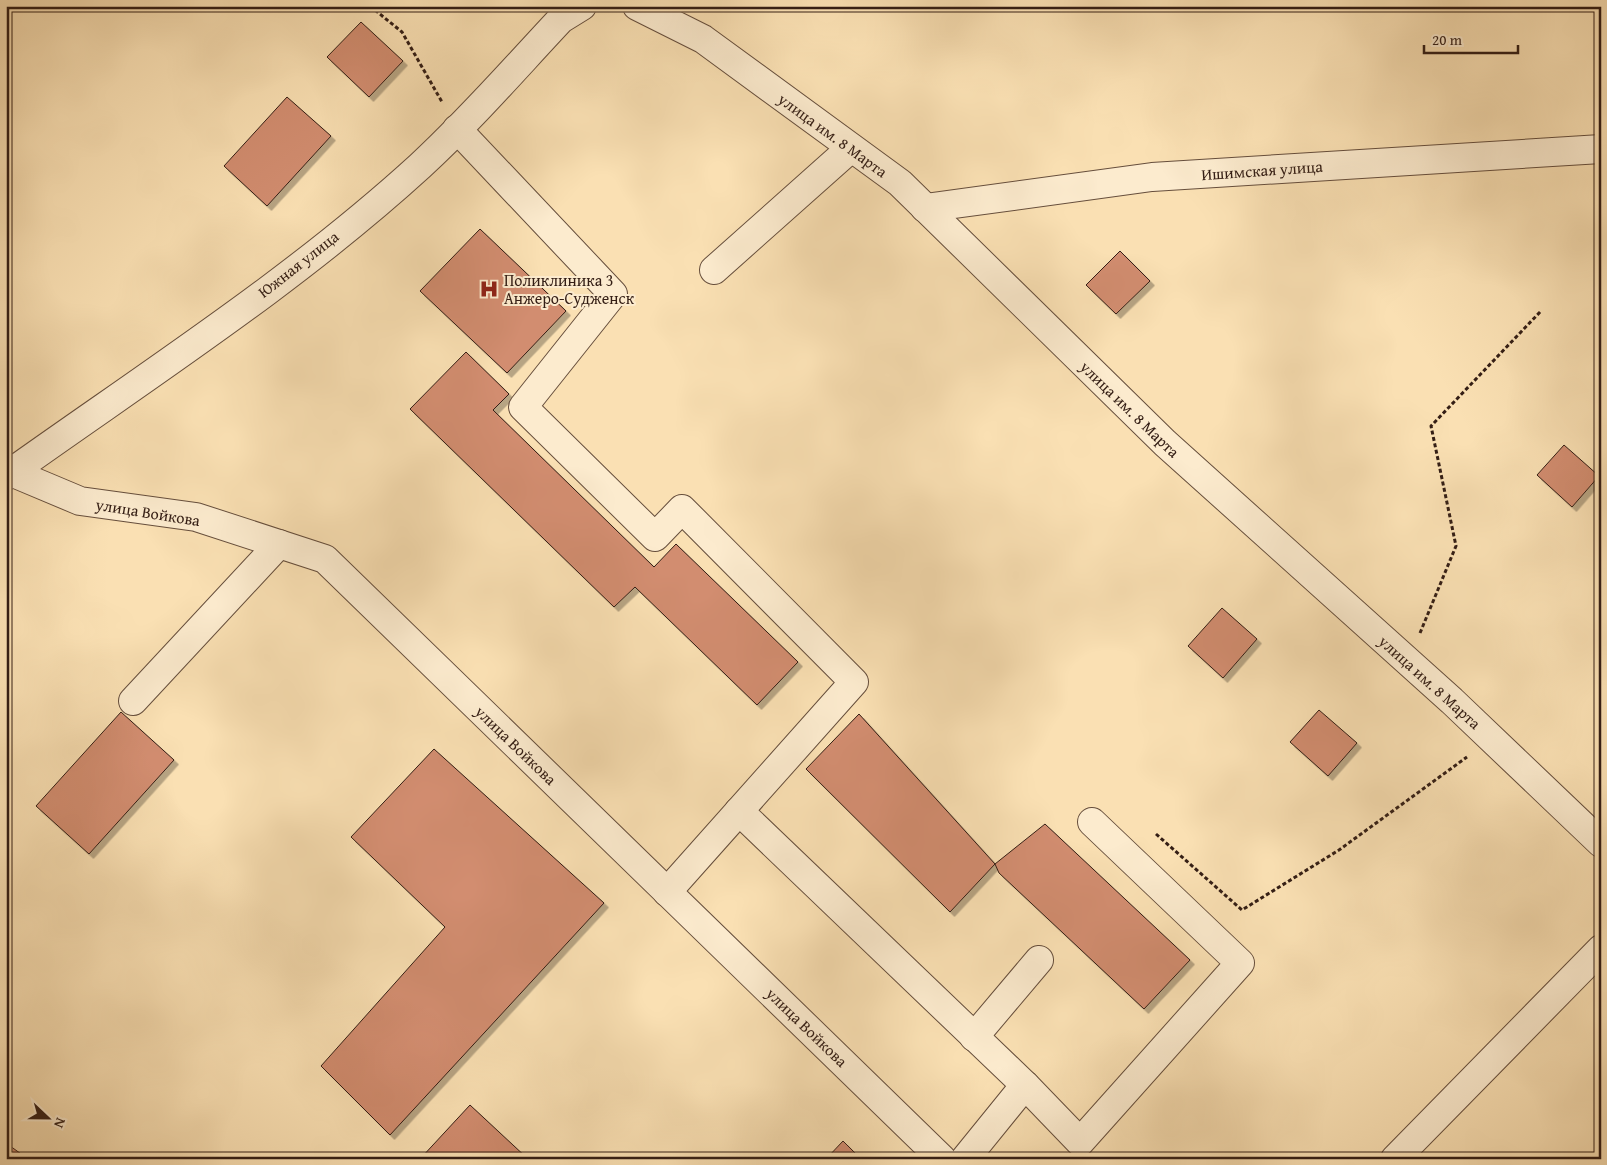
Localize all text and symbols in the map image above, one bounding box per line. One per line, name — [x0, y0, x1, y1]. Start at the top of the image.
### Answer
scale bar — [1424, 22, 1518, 54]
text: 20 m — [1432, 29, 1463, 50]
street label: улица им. 8 Марта — [772, 86, 893, 183]
street label: Ишимская улица — [1200, 154, 1324, 186]
street label: Южная улица — [252, 224, 344, 303]
place label: Поликлиника 3 Анжеро-Судженск — [504, 268, 635, 310]
hospital icon: Поликлиника 3 Анжеро-Судженск — [478, 278, 500, 300]
street label: улица им. 8 Марта — [1074, 354, 1186, 463]
street label: улица Войкова — [93, 492, 202, 532]
street label: улица им. 8 Марта — [1373, 629, 1487, 735]
street label: улица Войкова — [469, 699, 563, 791]
street label: улица Войкова — [760, 981, 854, 1073]
north arrow — [22, 1092, 72, 1142]
text: N — [49, 1115, 71, 1132]

